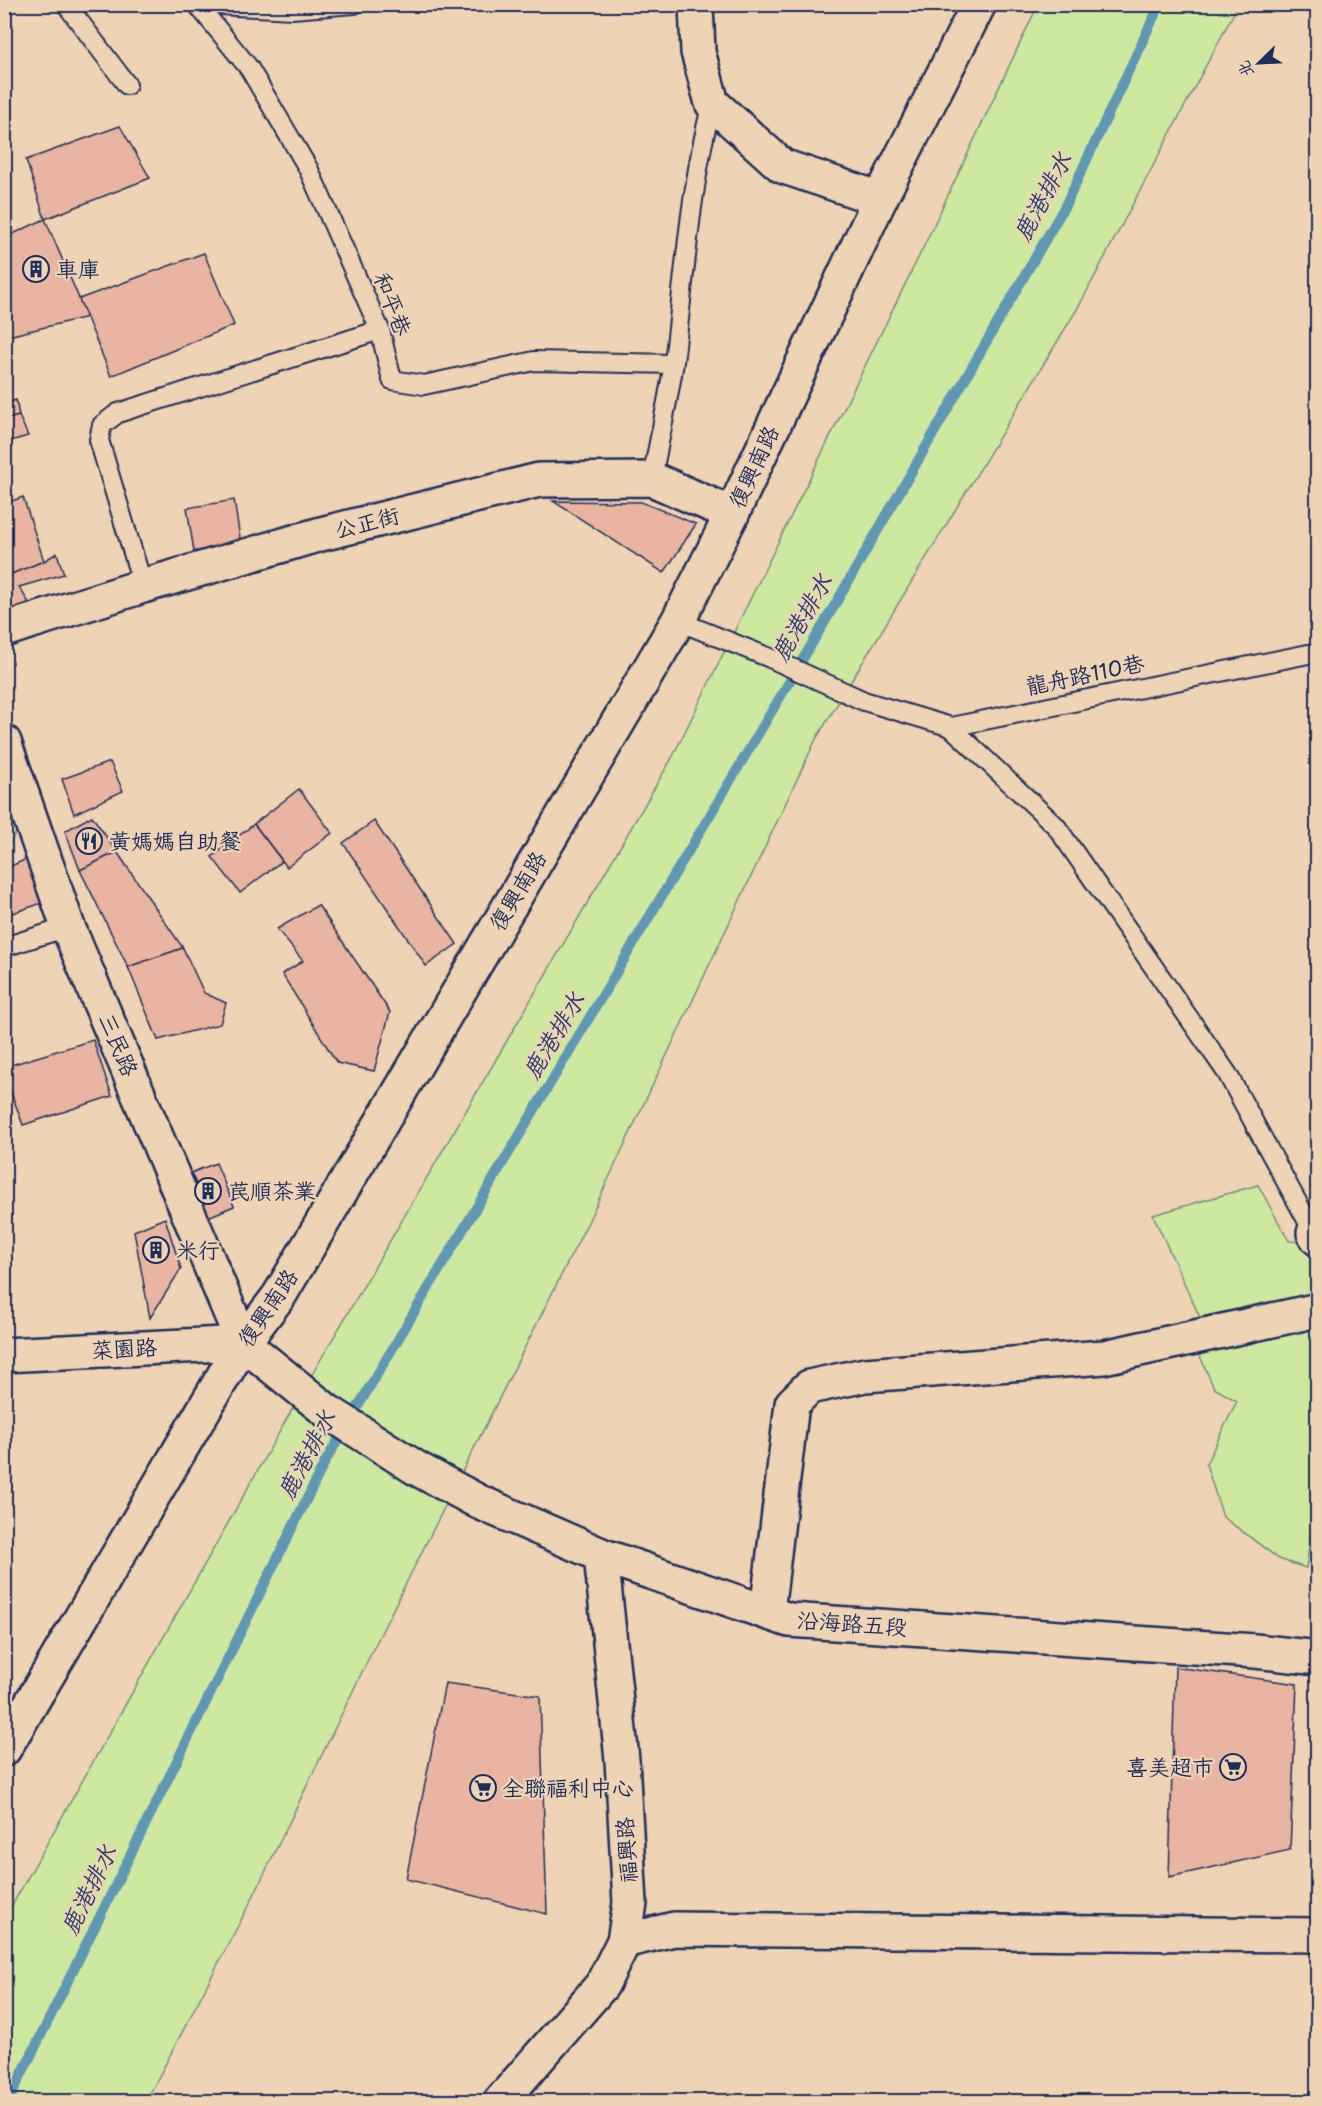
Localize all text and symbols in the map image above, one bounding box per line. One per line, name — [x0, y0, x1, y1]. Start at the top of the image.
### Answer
north arrow — [1229, 33, 1289, 93]
text: 北 — [1233, 57, 1259, 80]
water label: 鹿港排水 — [1006, 146, 1080, 247]
building icon: 車庫 — [21, 254, 51, 284]
place label: 車庫 — [56, 255, 100, 284]
street label: 和平巷 — [367, 268, 417, 340]
street label: 復興南路 — [722, 421, 786, 513]
street label: 公正街 — [331, 501, 403, 545]
water label: 鹿港排水 — [764, 568, 840, 668]
street label: 龍舟路110巷 — [1023, 648, 1147, 702]
restaurant icon: 黃媽媽自助餐 — [74, 826, 104, 856]
place label: 黃媽媽自助餐 — [109, 827, 241, 856]
street label: 復興南路 — [483, 846, 553, 936]
water label: 鹿港排水 — [516, 986, 593, 1085]
street label: 三民路 — [92, 1009, 144, 1081]
building icon: 苠順茶業 — [193, 1176, 223, 1206]
place label: 苠順茶業 — [228, 1177, 316, 1206]
building icon: 米行 — [141, 1235, 171, 1265]
place label: 米行 — [176, 1236, 220, 1265]
street label: 復興南路 — [231, 1263, 305, 1353]
street label: 菜園路 — [90, 1333, 158, 1365]
water label: 鹿港排水 — [270, 1404, 344, 1505]
street label: 沿海路五段 — [796, 1606, 908, 1642]
supermarket icon: 喜美超市 — [1218, 1752, 1248, 1782]
place label: 喜美超市 — [1126, 1753, 1214, 1782]
supermarket icon: 全聯福利中心 — [468, 1773, 498, 1803]
place label: 全聯福利中心 — [502, 1774, 634, 1803]
street label: 福興路 — [610, 1816, 644, 1884]
water label: 鹿港排水 — [54, 1839, 125, 1940]

